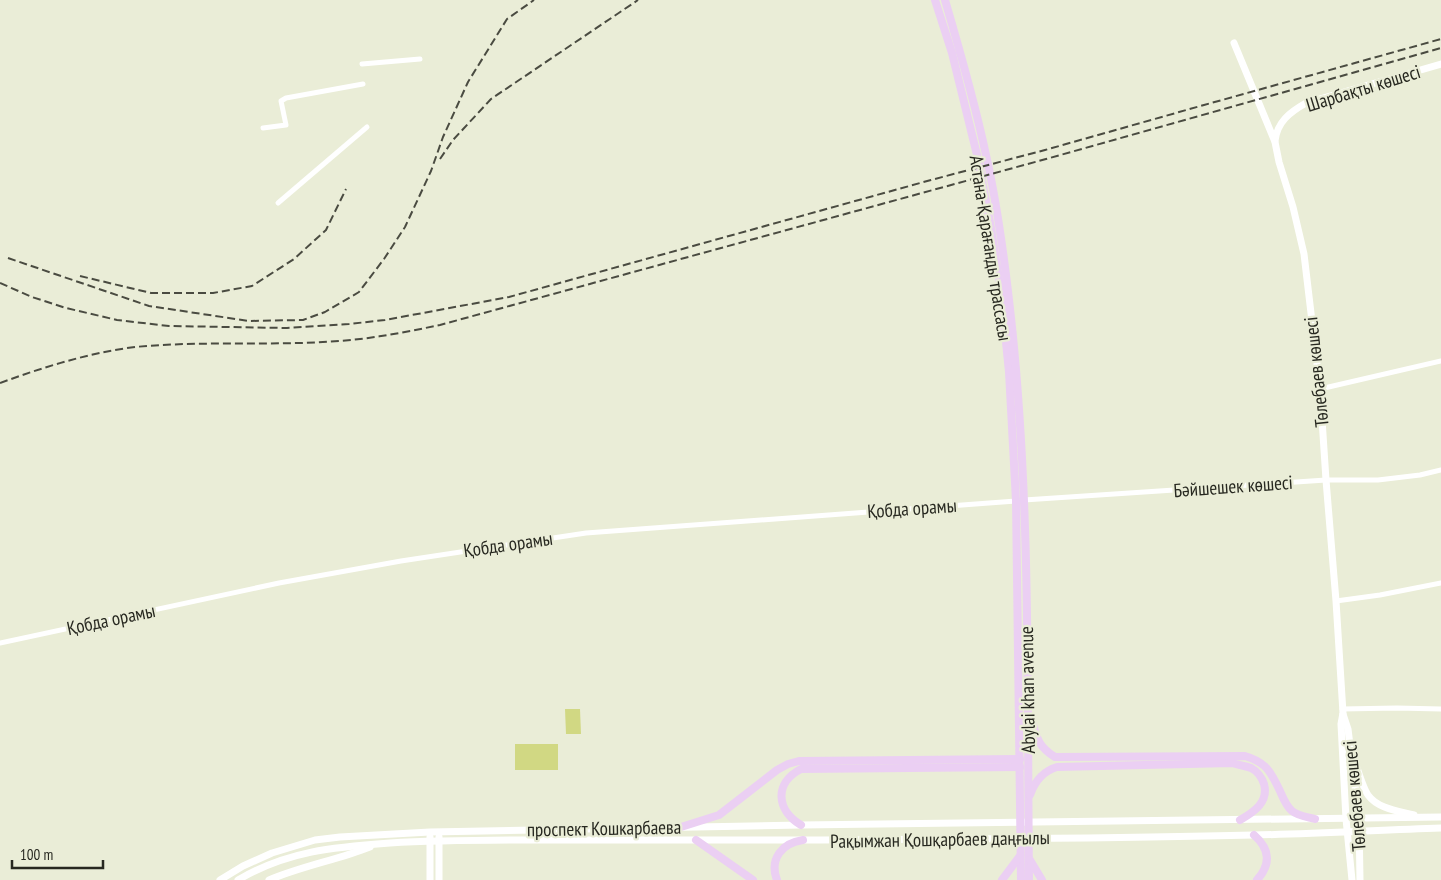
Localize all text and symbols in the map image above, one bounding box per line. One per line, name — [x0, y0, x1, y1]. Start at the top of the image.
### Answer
street label: Шарбақты көшесі — [1303, 59, 1423, 117]
street label: Астана-Қарағанды трассасы — [964, 154, 1018, 342]
street label: Төлебаев көшесі — [1298, 316, 1334, 428]
street label: Бәйшешек көшесі — [1173, 470, 1293, 502]
street label: Қобда орамы — [866, 493, 958, 523]
street label: Қобда орамы — [462, 526, 554, 562]
street label: Қобда орамы — [65, 598, 157, 640]
street label: Abylai khan avenue — [1014, 626, 1040, 754]
street label: Төлебаев көшесі — [1337, 740, 1371, 852]
street label: проспект Кошкарбаева — [527, 815, 681, 841]
street label: Рақымжан Қошқарбаев даңғылы — [830, 825, 1050, 853]
scale bar — [12, 838, 104, 870]
text: 100 m — [20, 845, 53, 864]

